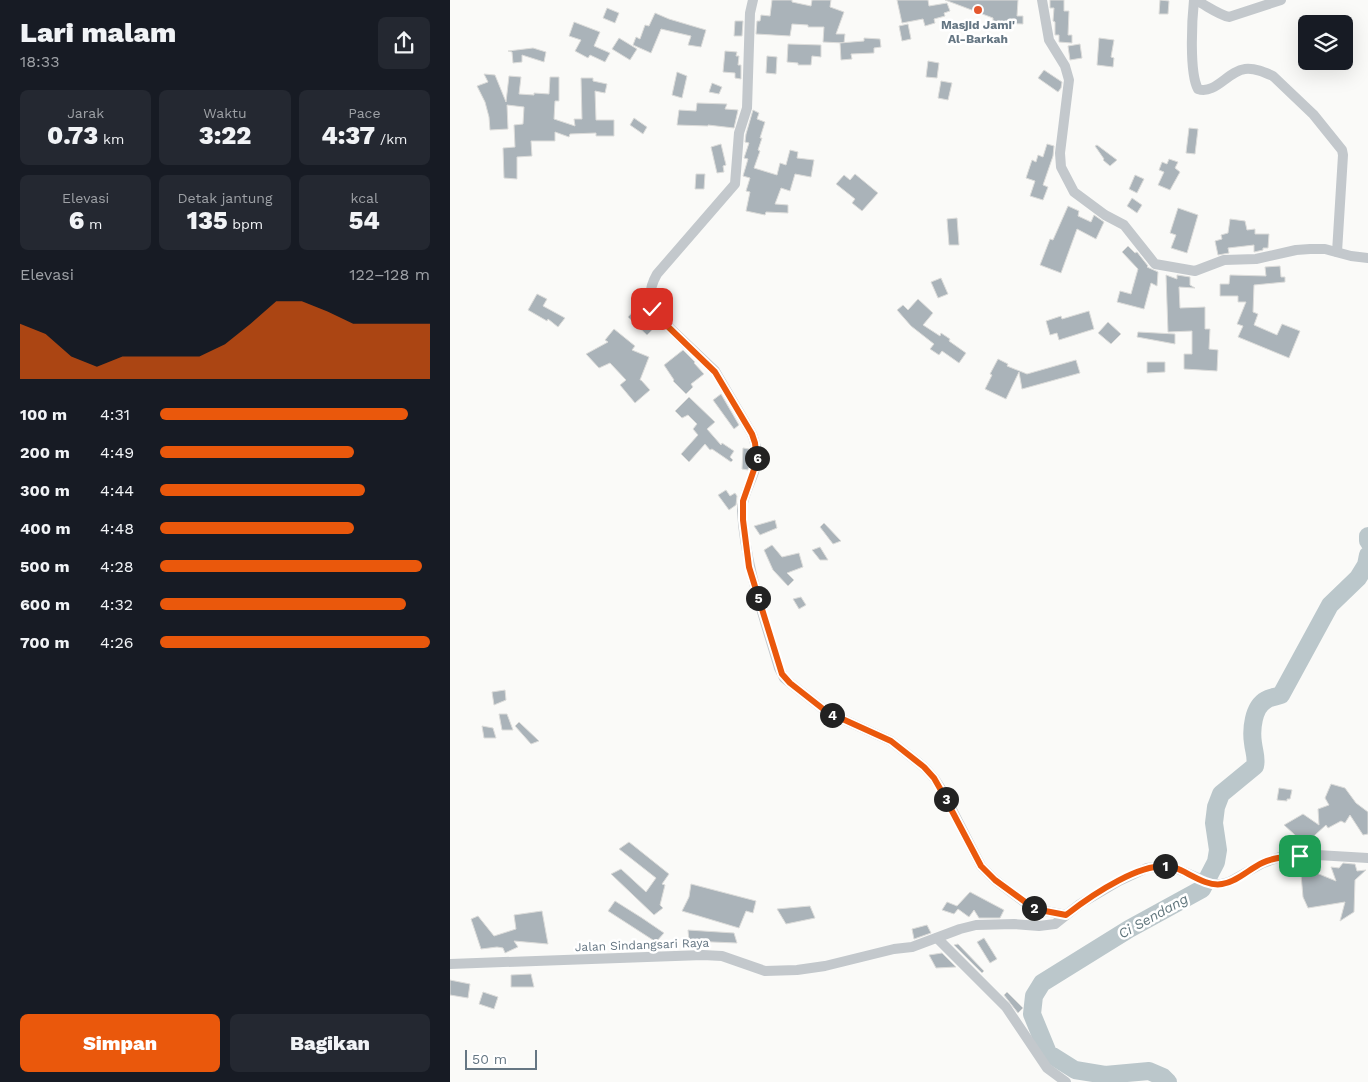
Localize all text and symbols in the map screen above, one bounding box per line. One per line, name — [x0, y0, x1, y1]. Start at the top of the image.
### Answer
marker: Masjid Jami' Al-Barkah — [972, 4, 984, 16]
map controls — [1298, 15, 1353, 70]
button: layers — [1298, 15, 1353, 70]
text: Lari malam — [20, 16, 176, 49]
button: share — [378, 17, 430, 69]
place label: Masjid Jami' Al-Barkah — [941, 18, 1015, 46]
text: 18:33 — [20, 52, 60, 71]
text: Jarak — [67, 105, 104, 121]
text: Waktu — [203, 105, 247, 121]
text: Pace — [348, 105, 381, 121]
text: 0.73 — [47, 121, 98, 150]
text: 3:22 — [199, 121, 251, 150]
text: 4:37 — [321, 121, 375, 150]
text: km — [98, 131, 124, 147]
text: /km — [375, 131, 407, 147]
text: Elevasi — [62, 190, 109, 206]
text: Detak jantung — [177, 190, 272, 206]
text: kcal — [350, 190, 378, 206]
text: 6 — [69, 206, 84, 235]
text: 135 — [187, 206, 227, 235]
text: 54 — [349, 206, 380, 235]
text: m — [84, 216, 102, 232]
text: bpm — [227, 216, 263, 232]
text: Elevasi — [20, 265, 74, 284]
text: 122–128 m — [349, 265, 430, 284]
pin — [631, 288, 673, 330]
icon: check — [638, 295, 666, 323]
text: 100 m — [20, 405, 67, 424]
text: 4:31 — [100, 405, 130, 424]
text: 200 m — [20, 443, 70, 462]
text: 4:49 — [100, 443, 134, 462]
pin: 6 — [744, 446, 770, 470]
text: 6 — [753, 450, 762, 466]
text: 300 m — [20, 481, 70, 500]
text: 4:44 — [100, 481, 134, 500]
text: 400 m — [20, 519, 71, 538]
text: 4:48 — [100, 519, 134, 538]
text: 500 m — [20, 557, 70, 576]
text: 4:28 — [100, 557, 134, 576]
pin: 5 — [746, 586, 770, 610]
text: 5 — [754, 590, 763, 606]
text: 600 m — [20, 595, 70, 614]
text: 4:32 — [100, 595, 133, 614]
text: 700 m — [20, 633, 70, 652]
text: 4:26 — [100, 633, 134, 652]
pin: 4 — [820, 702, 844, 728]
text: 4 — [828, 707, 837, 723]
pin: 3 — [934, 786, 958, 812]
text: 3 — [942, 791, 951, 807]
pin — [1279, 835, 1321, 877]
icon: arrive — [1286, 842, 1314, 870]
pin: 1 — [1152, 854, 1178, 878]
text: 1 — [1162, 858, 1169, 874]
water label: Ci Sendang — [1115, 890, 1191, 942]
pin: 2 — [1022, 896, 1046, 920]
text: 2 — [1030, 900, 1039, 916]
street label: Jalan Sindangsari Raya — [575, 936, 710, 954]
button: Simpan — [20, 1014, 220, 1072]
button: Bagikan — [230, 1014, 430, 1072]
scale bar — [465, 1047, 538, 1070]
text: 50 m — [472, 1051, 507, 1067]

